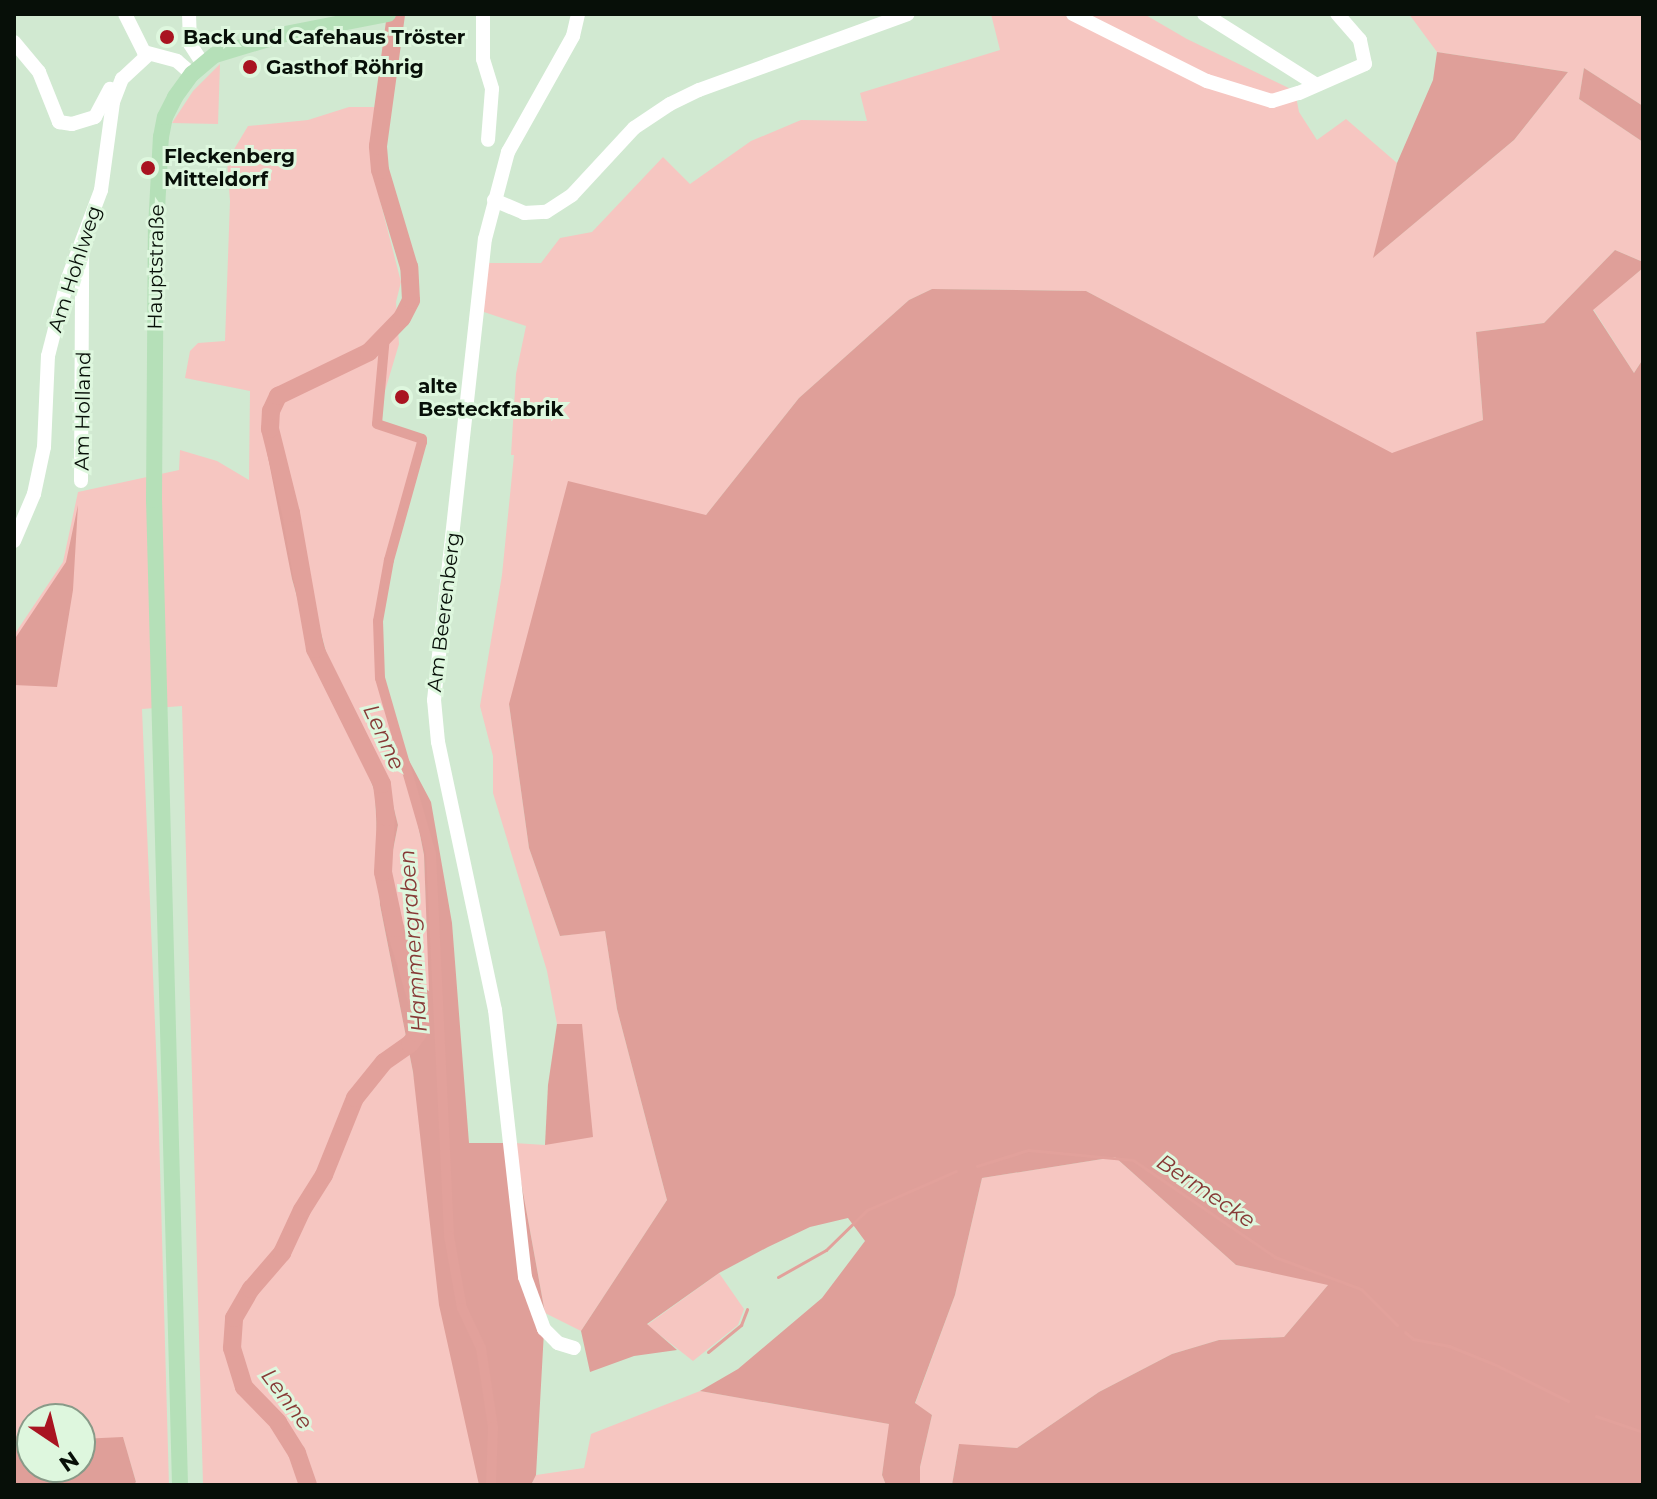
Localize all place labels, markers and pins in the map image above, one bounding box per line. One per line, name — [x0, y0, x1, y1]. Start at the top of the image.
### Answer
place label: Back und Cafehaus Tröster — [183, 25, 465, 49]
marker: Back und Cafehaus Tröster — [158, 28, 176, 46]
place label: Gasthof Röhrig — [266, 55, 424, 79]
marker: Gasthof Röhrig — [241, 58, 259, 76]
place label: Fleckenberg Mitteldorf — [164, 144, 295, 191]
marker: Fleckenberg Mitteldorf — [139, 159, 157, 177]
place label: alte Besteckfabrik — [418, 374, 564, 421]
marker: alte Besteckfabrik — [393, 388, 411, 406]

